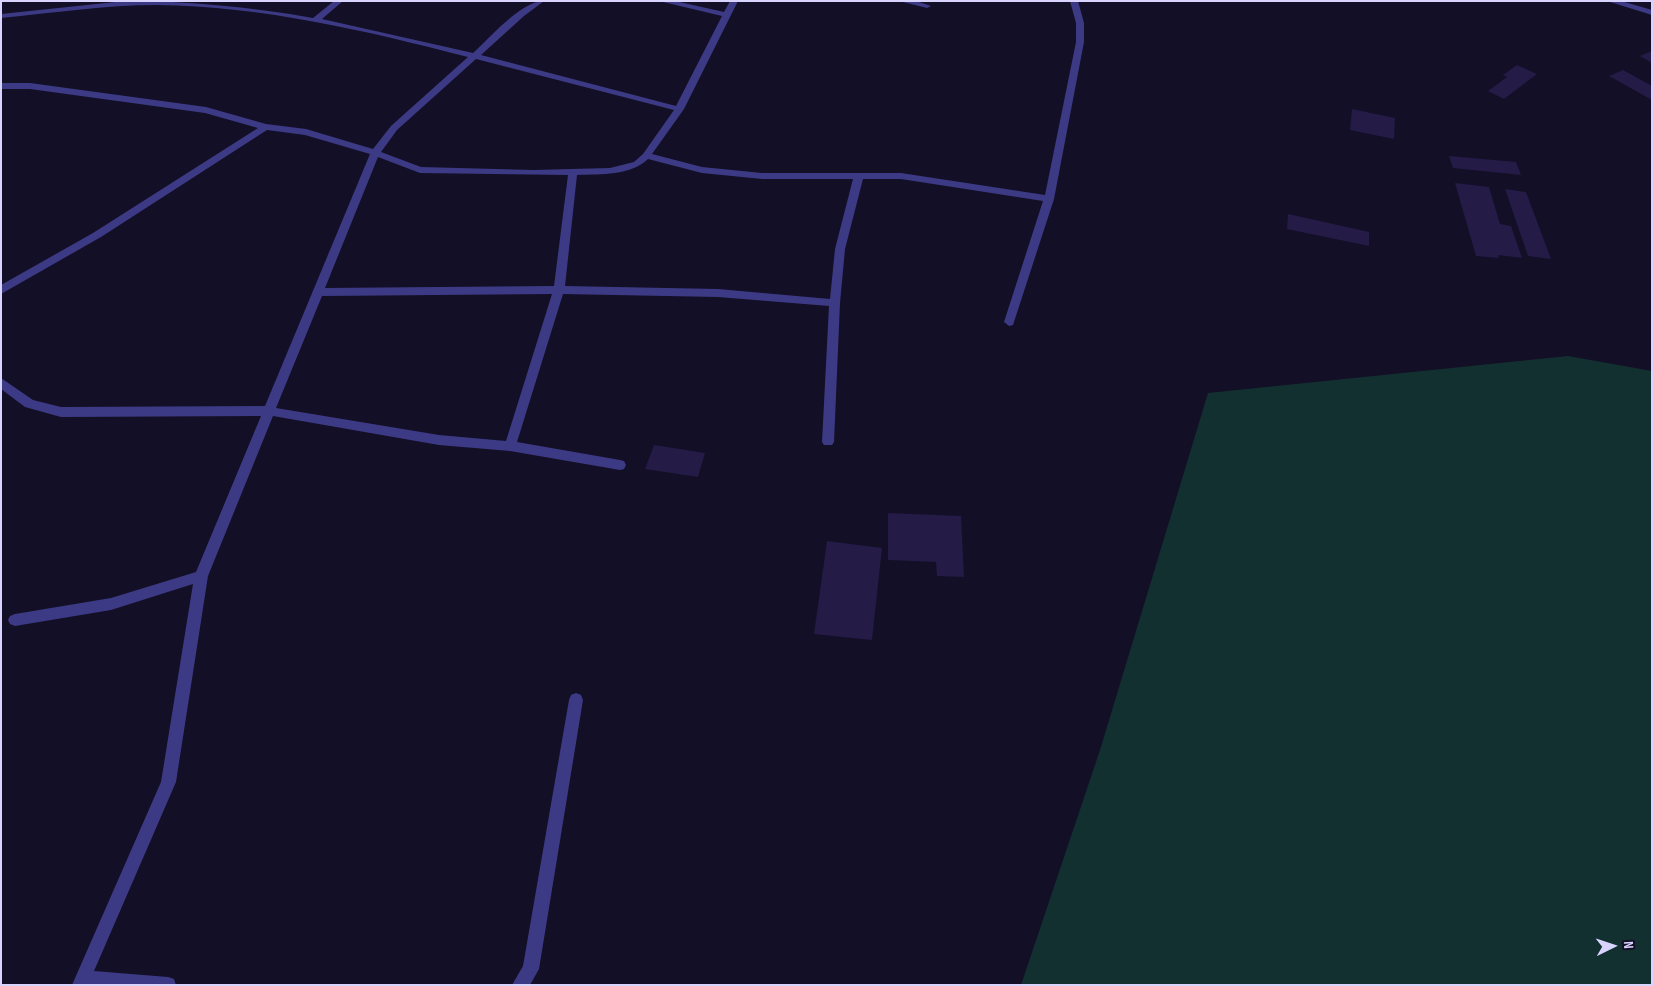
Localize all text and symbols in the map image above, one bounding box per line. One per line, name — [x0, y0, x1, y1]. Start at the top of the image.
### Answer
north arrow — [1588, 921, 1638, 971]
text: N — [1620, 941, 1637, 949]

